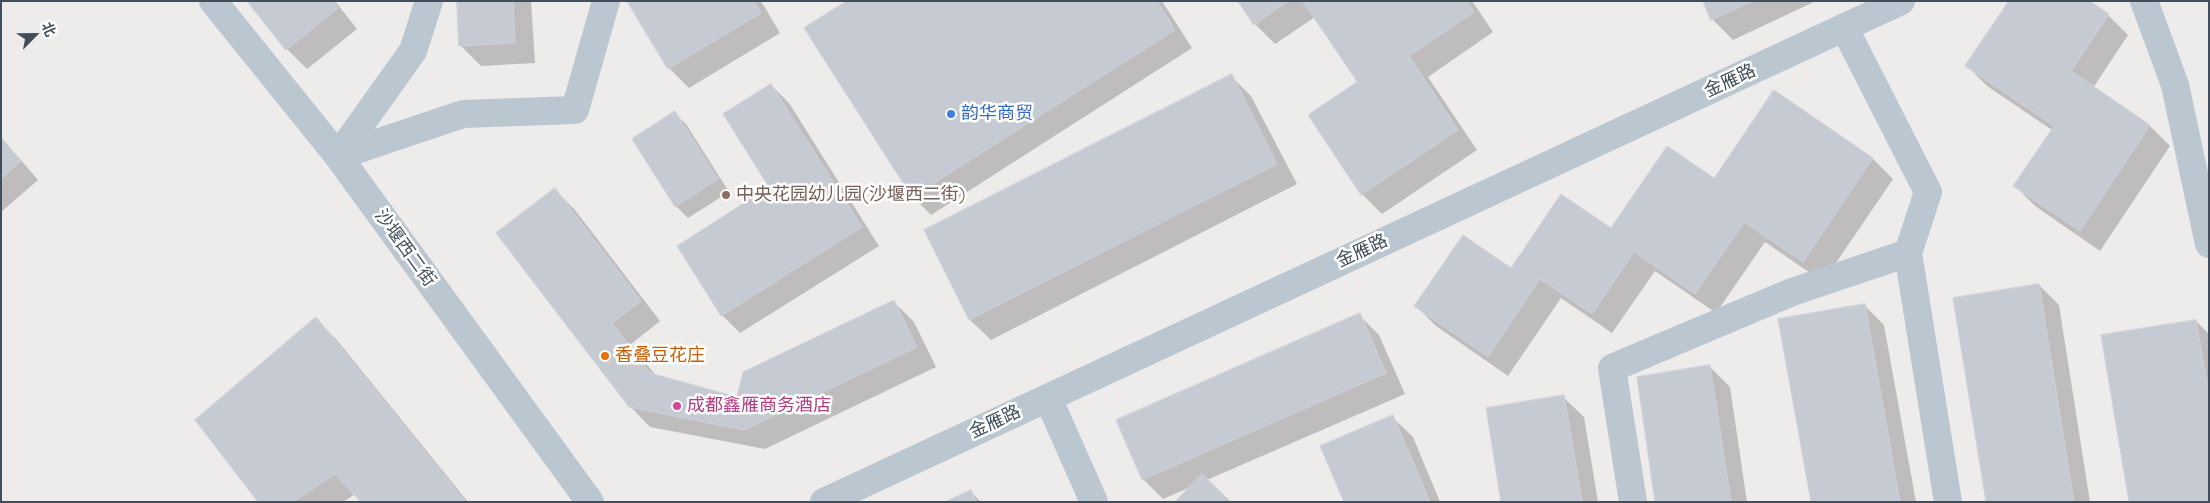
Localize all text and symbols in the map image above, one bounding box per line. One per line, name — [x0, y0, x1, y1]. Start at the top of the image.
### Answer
north arrow — [10, 10, 60, 60]
text: 北 — [38, 19, 60, 39]
street label: 金雁路 — [1701, 60, 1759, 102]
place label: 韵华商贸 — [961, 103, 1033, 125]
marker: 韵华商贸 — [945, 108, 957, 120]
place label: 中央花园幼儿园(沙堰西二街) — [736, 184, 965, 206]
marker: 中央花园幼儿园(沙堰西二街) — [720, 189, 732, 201]
street label: 沙堰西二街 — [370, 205, 440, 291]
street label: 金雁路 — [1333, 230, 1391, 272]
place label: 香叠豆花庄 — [615, 345, 705, 367]
marker: 香叠豆花庄 — [599, 350, 611, 362]
place label: 成都鑫雁商务酒店 — [687, 395, 831, 417]
marker: 成都鑫雁商务酒店 — [671, 400, 683, 412]
street label: 金雁路 — [966, 401, 1024, 443]

